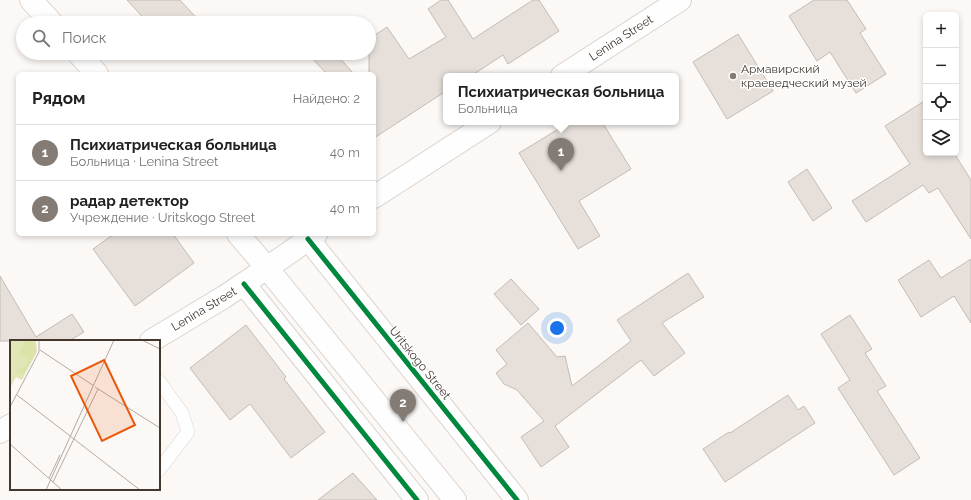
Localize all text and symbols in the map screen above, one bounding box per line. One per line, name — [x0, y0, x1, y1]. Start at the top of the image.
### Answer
street label: Lenina Street — [586, 12, 656, 64]
map controls — [923, 12, 959, 156]
button: + — [923, 12, 959, 48]
search box — [16, 16, 376, 60]
icon: search — [30, 27, 52, 49]
text: Поиск — [62, 29, 107, 47]
button: − — [923, 48, 959, 84]
place label: Армавирский краеведческий музей — [741, 62, 867, 90]
marker: Армавирский краеведческий музей — [728, 71, 738, 81]
popup — [443, 73, 679, 125]
text: Психиатрическая больница — [458, 83, 664, 101]
button: locate — [923, 84, 959, 120]
text: Рядом — [32, 88, 85, 108]
text: Найдено: 2 — [293, 91, 360, 106]
text: Больница — [458, 101, 518, 116]
button: layers — [923, 120, 959, 156]
text: Психиатрическая больница — [70, 136, 277, 154]
pin: 1 — [548, 138, 574, 171]
text: 1 — [42, 145, 48, 160]
text: 40 m — [330, 145, 360, 160]
text: Больница · Lenina Street — [70, 154, 218, 169]
text: радар детектор — [70, 192, 189, 210]
text: 2 — [41, 201, 49, 216]
text: 40 m — [330, 201, 360, 216]
text: Учреждение · Uritskogo Street — [70, 210, 255, 225]
street label: Lenina Street — [169, 284, 239, 334]
your location — [547, 318, 567, 338]
street label: Uritskogo Street — [386, 324, 454, 402]
inset map — [10, 340, 160, 490]
pin: 2 — [390, 389, 416, 422]

